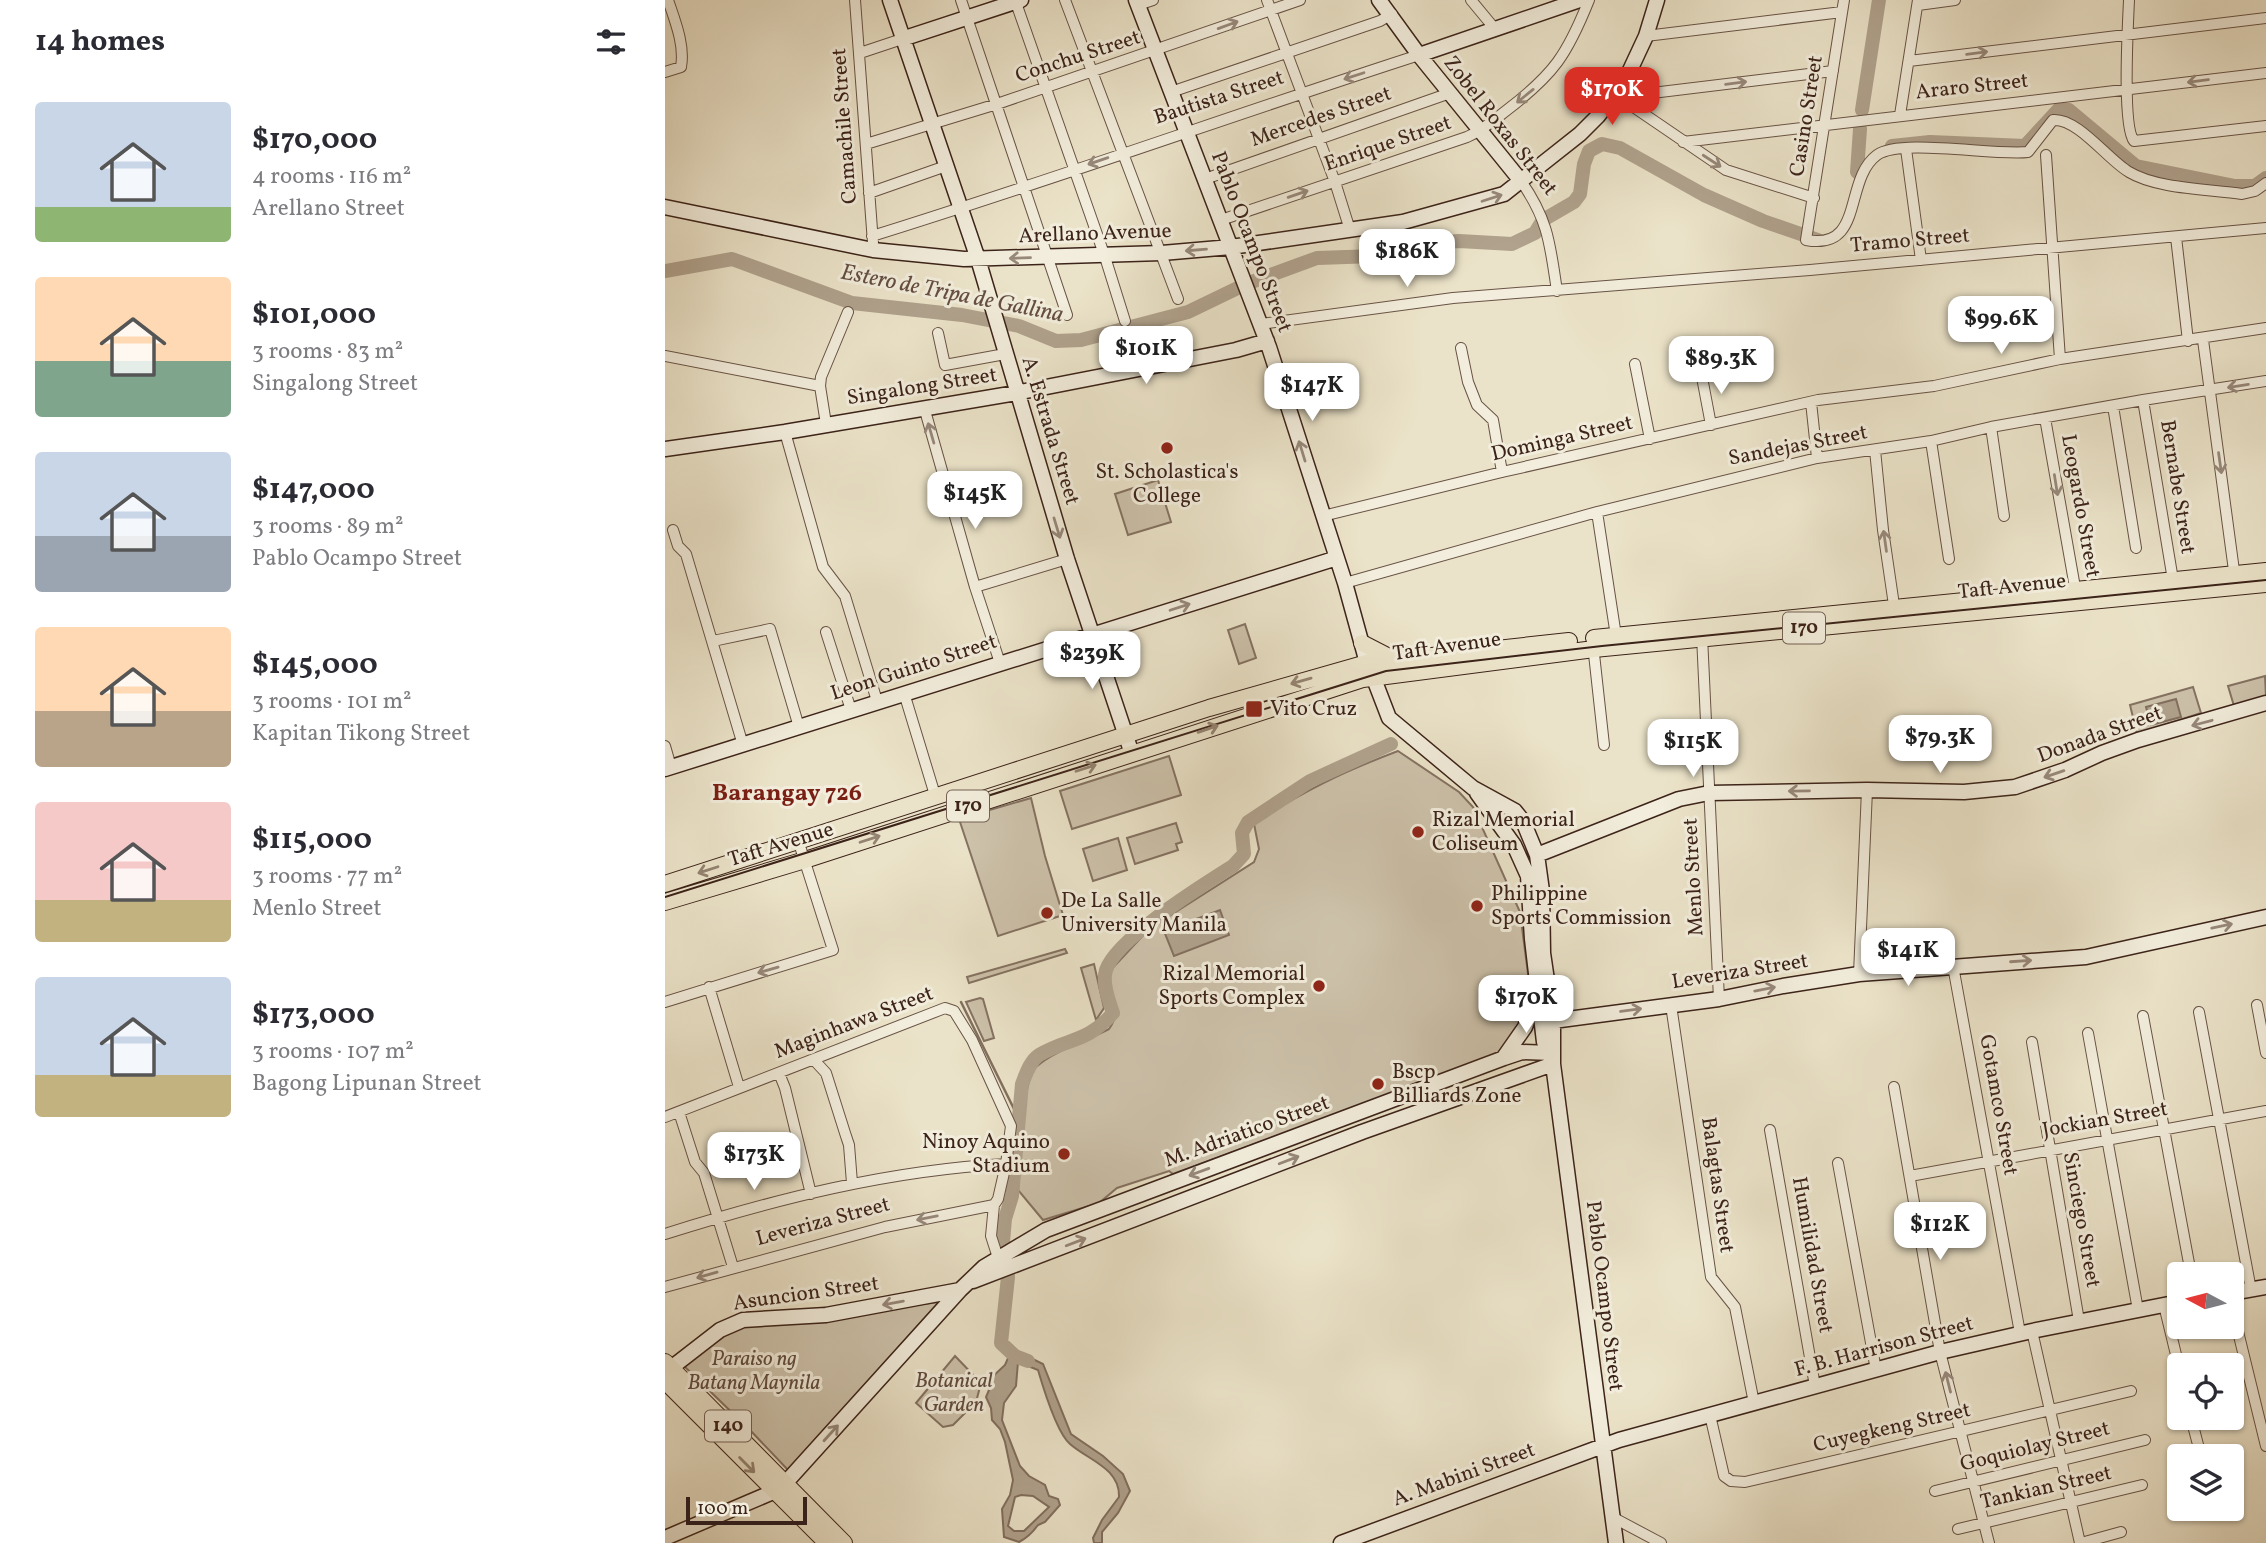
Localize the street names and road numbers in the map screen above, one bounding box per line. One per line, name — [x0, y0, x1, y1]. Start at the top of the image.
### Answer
street label: Conchu Street — [1012, 23, 1144, 91]
street label: Camachile Street — [825, 47, 865, 205]
street label: Zobel Roxas Street — [1436, 50, 1564, 202]
street label: Casino Street — [1783, 53, 1831, 179]
street label: Bautista Street — [1150, 63, 1288, 133]
street label: Araro Street — [1914, 67, 2030, 107]
street label: Mercedes Street — [1247, 79, 1395, 155]
street label: Enrique Street — [1320, 109, 1456, 179]
street label: Pablo Ocampo Street — [1203, 147, 1299, 337]
street label: Arellano Avenue — [1018, 217, 1172, 251]
street label: Tramo Street — [1849, 221, 1971, 261]
street label: A. Estrada Street — [1014, 353, 1086, 509]
street label: Singalong Street — [845, 361, 999, 413]
street label: Dominga Street — [1488, 409, 1636, 469]
street label: Sandejas Street — [1726, 418, 1870, 474]
street label: Bernabe Street — [2152, 418, 2202, 556]
street label: Leogardo Street — [2053, 432, 2107, 580]
street label: Taft Avenue — [1956, 567, 2068, 607]
road number: 170 — [1783, 612, 1825, 643]
street label: Taft Avenue — [1391, 625, 1503, 669]
street label: Leon Guinto Street — [827, 627, 1001, 709]
street label: Donada Street — [2033, 699, 2167, 771]
road number: 170 — [947, 790, 989, 821]
street label: Taft Avenue — [725, 815, 837, 875]
street label: Menlo Street — [1676, 817, 1712, 937]
street label: Leveriza Street — [1670, 947, 1810, 997]
street label: Maginhawa Street — [770, 979, 938, 1067]
street label: Gotamco Street — [1971, 1032, 2025, 1178]
street label: M. Adriatico Street — [1160, 1089, 1334, 1175]
street label: Jockian Street — [2040, 1095, 2170, 1145]
street label: Balagtas Street — [1693, 1115, 1741, 1255]
street label: Sinciego Street — [2055, 1150, 2107, 1290]
street label: Humilidad Street — [1784, 1174, 1840, 1336]
street label: Leveriza Street — [753, 1190, 893, 1254]
street label: Pablo Ocampo Street — [1578, 1199, 1630, 1393]
street label: Asuncion Street — [731, 1269, 881, 1319]
street label: F. B. Harrison Street — [1791, 1309, 1977, 1385]
street label: Cuyegkeng Street — [1811, 1396, 1973, 1460]
road number: 140 — [705, 1410, 751, 1442]
street label: Goquiolay Street — [1957, 1414, 2113, 1480]
street label: A. Mabini Street — [1389, 1436, 1539, 1514]
street label: Tankian Street — [1977, 1459, 2115, 1517]

